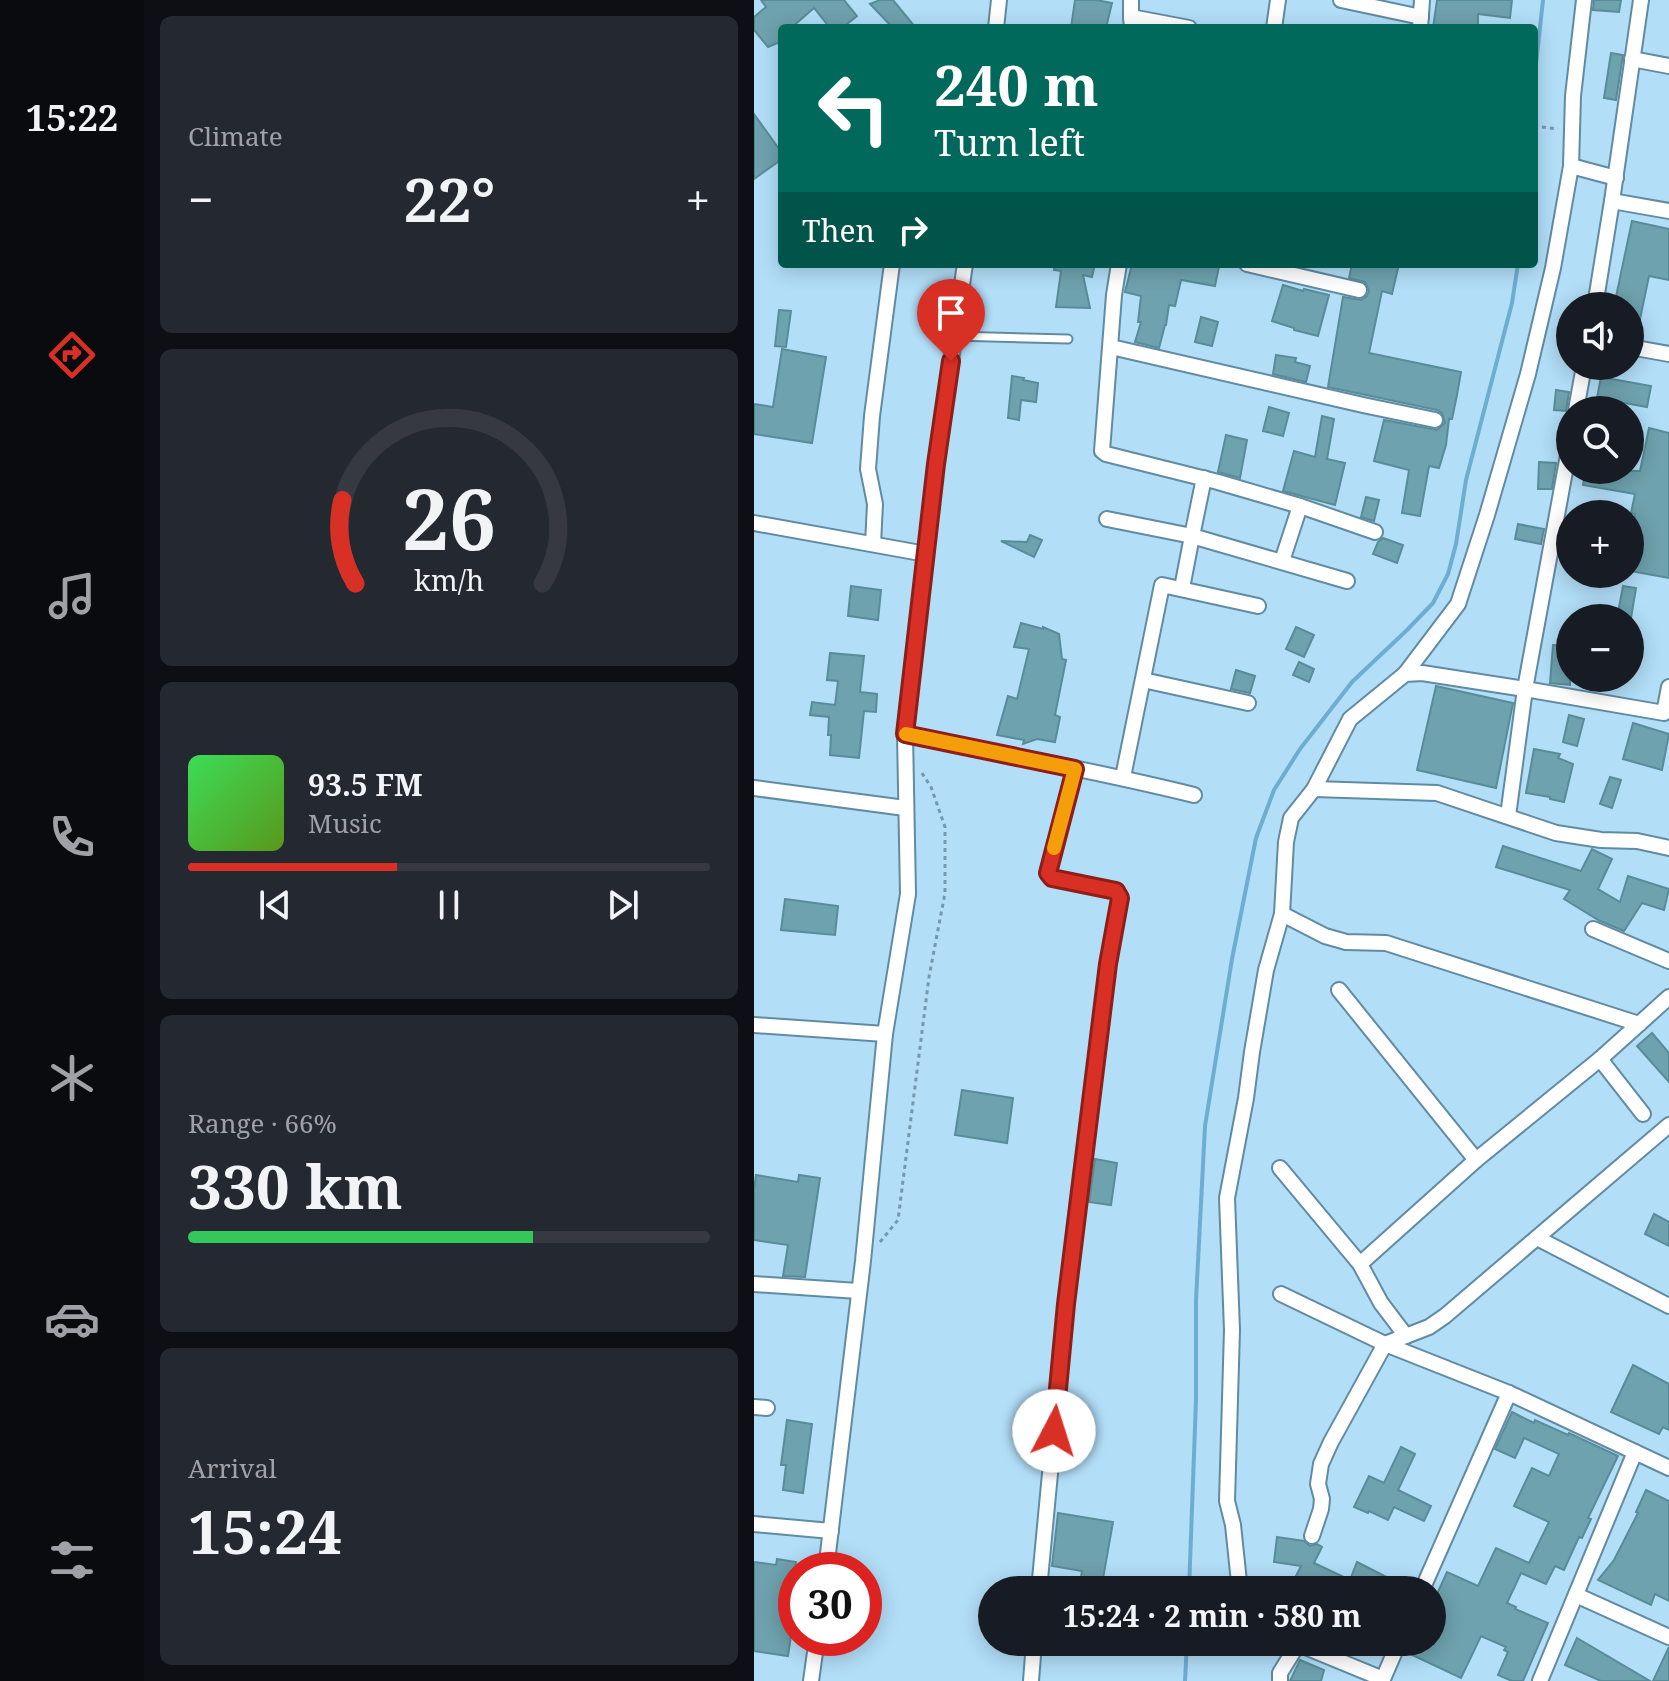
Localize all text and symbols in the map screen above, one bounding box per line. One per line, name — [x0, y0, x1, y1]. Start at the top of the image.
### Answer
text: 240 m — [934, 46, 1099, 122]
icon: left — [802, 56, 906, 160]
text: 15:22 — [26, 93, 118, 142]
text: Climate — [188, 118, 283, 154]
text: Turn left — [934, 118, 1085, 167]
text: 22° — [404, 158, 495, 240]
text: − — [188, 169, 213, 229]
text: + — [685, 169, 710, 229]
icon: right — [891, 208, 935, 252]
text: Then — [802, 210, 875, 251]
pin — [917, 279, 985, 361]
icon: arrive — [929, 291, 973, 335]
map controls — [1556, 292, 1644, 692]
button: sound — [1556, 292, 1644, 380]
icon: directions — [44, 327, 100, 383]
button: search — [1556, 396, 1644, 484]
text: 26 — [402, 460, 496, 573]
button: + — [1556, 500, 1644, 588]
text: km/h — [414, 560, 484, 599]
icon: music — [44, 568, 100, 624]
button: − — [1556, 604, 1644, 692]
text: 93.5 FM — [308, 764, 423, 805]
text: Music — [308, 805, 382, 841]
icon: phone — [44, 809, 100, 865]
icon: previous — [253, 883, 297, 927]
icon: pause — [427, 883, 471, 927]
icon: next — [601, 883, 645, 927]
icon: climate — [44, 1050, 100, 1106]
text: Range · 66% — [188, 1105, 337, 1141]
text: 330 km — [188, 1145, 403, 1227]
icon: car — [44, 1291, 100, 1347]
position arrow — [1012, 1389, 1096, 1473]
text: Arrival — [188, 1450, 277, 1486]
text: 15:24 — [188, 1490, 342, 1572]
icon: filters — [44, 1532, 100, 1588]
speed limit sign: 30 — [778, 1552, 882, 1656]
text: 15:24 · 2 min · 580 m — [1063, 1595, 1361, 1636]

